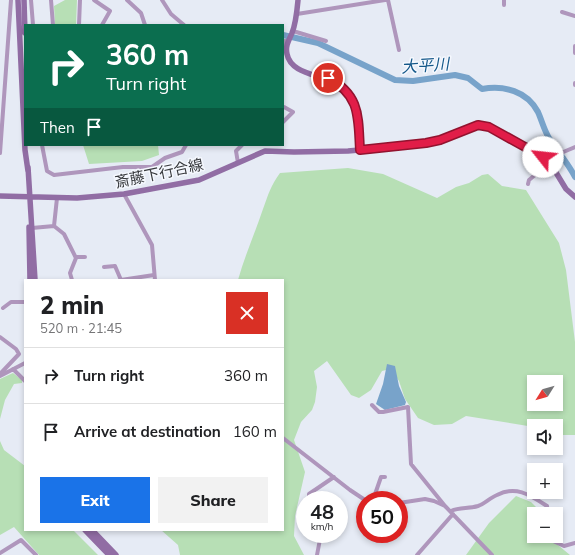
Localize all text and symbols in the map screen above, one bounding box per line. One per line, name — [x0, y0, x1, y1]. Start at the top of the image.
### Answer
text: 360 m — [106, 37, 189, 72]
icon: right — [40, 40, 92, 92]
water label: 大平川 — [400, 53, 452, 77]
pin — [311, 61, 345, 95]
icon: arrive — [317, 67, 339, 89]
text: Turn right — [106, 72, 186, 95]
icon: arrive — [83, 116, 105, 138]
text: Then — [40, 118, 75, 137]
position arrow — [522, 136, 564, 178]
street label: 斎藤下行合線 — [113, 154, 205, 192]
text: 2 min — [40, 290, 104, 320]
button: close — [226, 292, 268, 334]
text: 520 m · 21:45 — [40, 320, 122, 336]
icon: right — [40, 365, 62, 387]
text: Turn right — [74, 366, 144, 385]
text: 360 m — [224, 366, 268, 385]
north arrow — [527, 375, 563, 411]
map controls — [527, 375, 563, 543]
button: sound — [527, 419, 563, 455]
icon: arrive — [40, 421, 62, 443]
text: Arrive at destination — [74, 422, 221, 441]
text: 160 m — [233, 422, 277, 441]
button: + — [527, 463, 563, 499]
button: Exit — [40, 477, 150, 523]
button: Share — [158, 477, 268, 523]
speed limit sign: 50 — [356, 491, 408, 543]
text: 48 — [310, 499, 334, 524]
button: − — [527, 507, 563, 543]
text: km/h — [311, 520, 333, 533]

